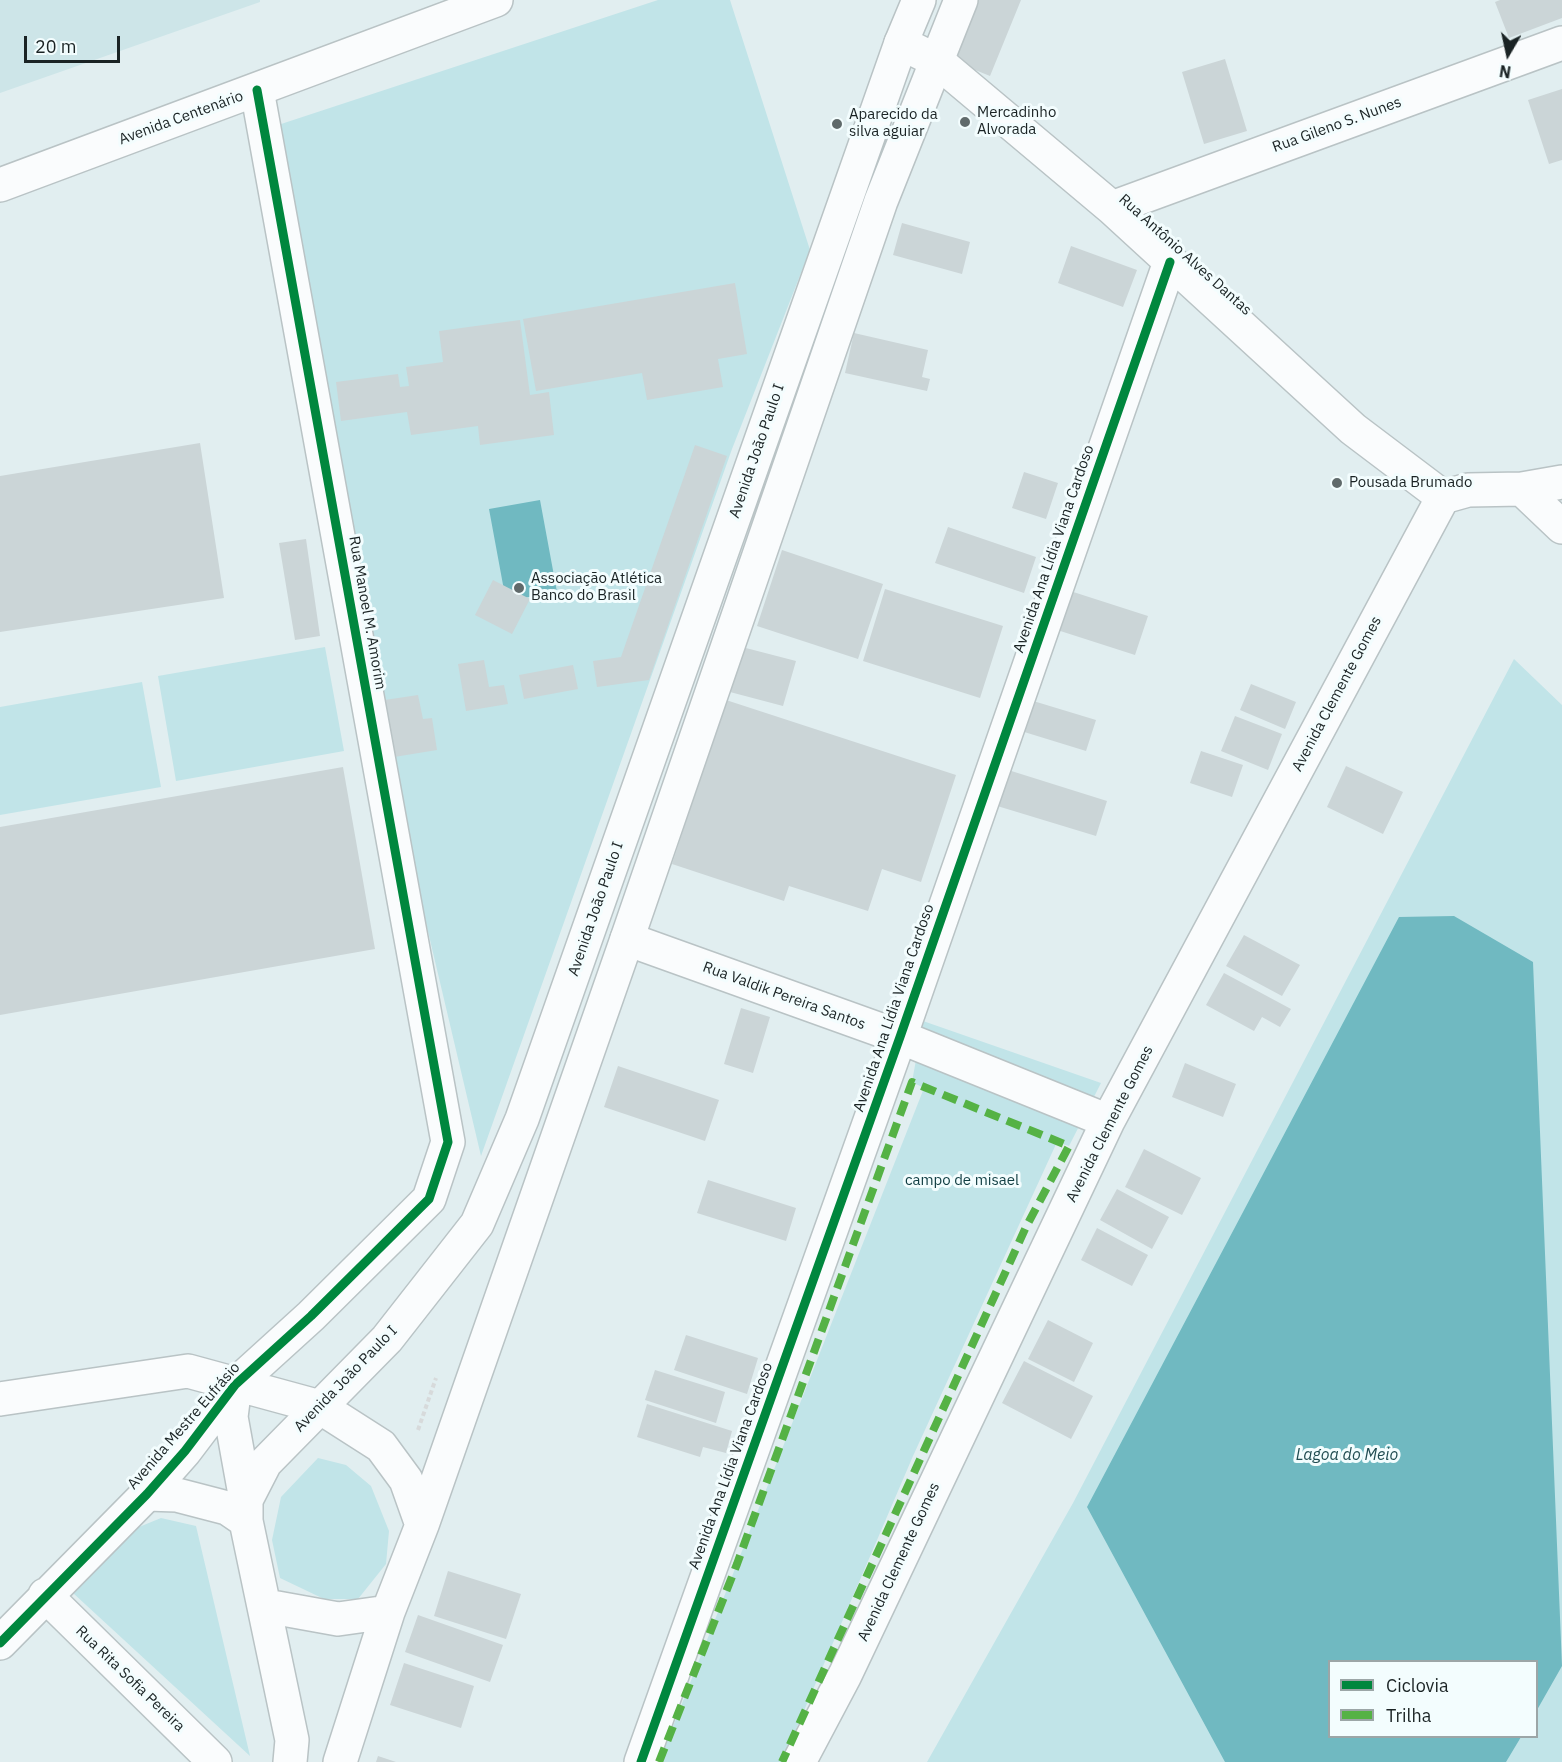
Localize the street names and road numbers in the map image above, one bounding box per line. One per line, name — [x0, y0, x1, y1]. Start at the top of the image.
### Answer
street label: Avenida Centenário — [116, 87, 246, 149]
street label: Rua Gileno S. Nunes — [1270, 93, 1404, 157]
street label: Rua Antônio Alves Dantas — [1115, 191, 1255, 319]
street label: Avenida João Paulo I — [726, 381, 788, 521]
street label: Avenida Ana Lídia Viana Cardoso — [1010, 443, 1098, 655]
street label: Rua Manoel M. Amorim — [345, 535, 389, 691]
street label: Avenida Clemente Gomes — [1288, 613, 1386, 775]
street label: Avenida João Paulo I — [565, 839, 627, 979]
street label: Avenida Ana Lídia Viana Cardoso — [850, 902, 938, 1114]
street label: Rua Valdik Pereira Santos — [700, 958, 868, 1034]
street label: Avenida Clemente Gomes — [1063, 1043, 1157, 1205]
street label: Avenida João Paulo I — [291, 1322, 401, 1436]
street label: Avenida Mestre Eufrásio — [124, 1359, 244, 1493]
street label: Avenida Ana Lídia Viana Cardoso — [685, 1360, 777, 1572]
street label: Avenida Clemente Gomes — [854, 1480, 944, 1644]
street label: Rua Rita Sofia Pereira — [72, 1622, 188, 1736]

